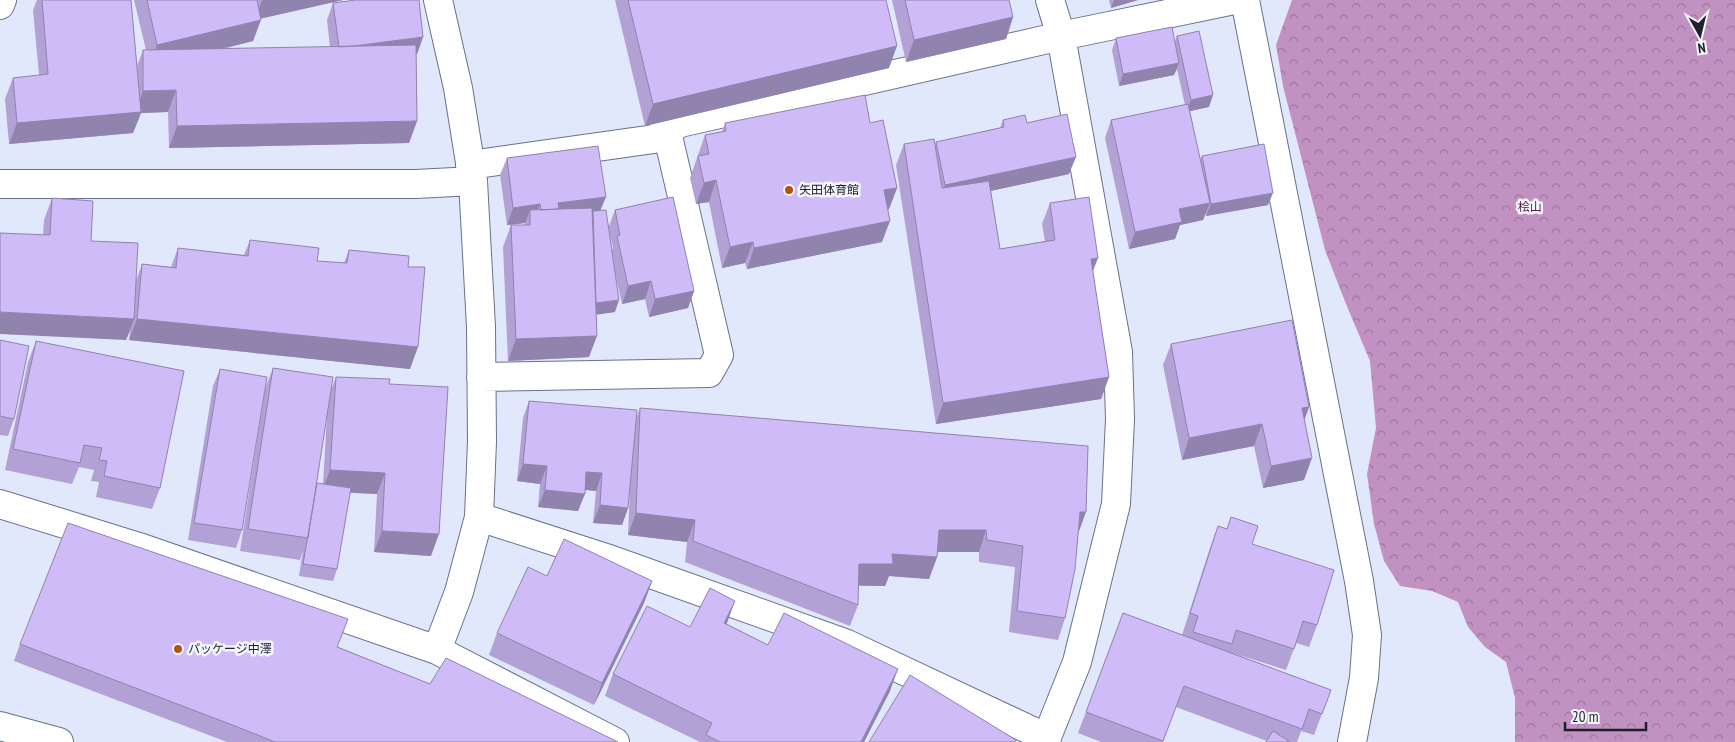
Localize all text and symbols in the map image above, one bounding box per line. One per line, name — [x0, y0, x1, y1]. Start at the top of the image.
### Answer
north arrow — [1675, 10, 1725, 60]
text: N — [1697, 38, 1707, 57]
place label: 矢田体育館 — [799, 182, 859, 197]
marker: 矢田体育館 — [783, 184, 795, 196]
park label: 桧山 — [1518, 199, 1542, 214]
place label: パッケージ中澤 — [188, 641, 272, 656]
marker: パッケージ中澤 — [172, 643, 184, 655]
scale bar — [1565, 700, 1646, 732]
text: 20 m — [1572, 707, 1598, 726]

